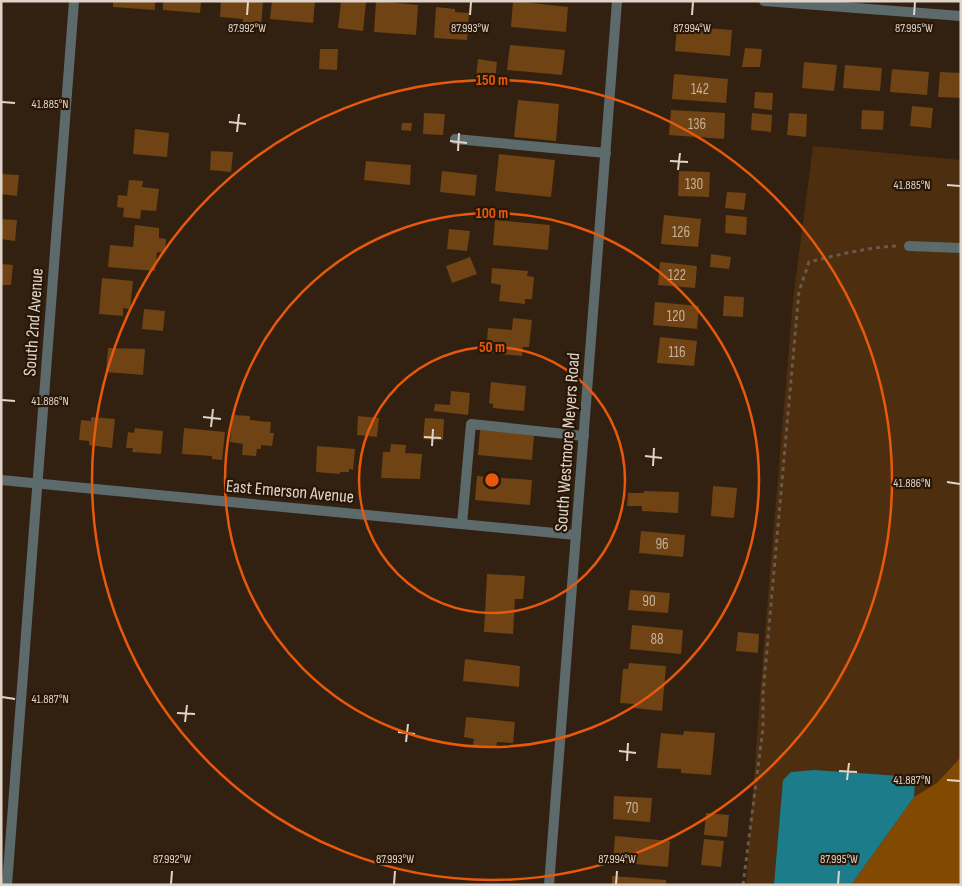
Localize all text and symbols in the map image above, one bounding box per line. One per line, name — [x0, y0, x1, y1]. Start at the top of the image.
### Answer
text: 87.992°W — [228, 21, 266, 36]
text: 87.993°W — [451, 21, 489, 36]
text: 87.994°W — [673, 21, 711, 36]
text: 87.995°W — [895, 21, 933, 36]
text: 150 m — [476, 71, 508, 90]
house number: 142 — [691, 80, 709, 99]
text: 41.885°N — [32, 97, 68, 112]
house number: 136 — [688, 115, 706, 134]
house number: 130 — [685, 175, 703, 194]
text: 41.885°N — [894, 178, 930, 193]
text: 100 m — [476, 204, 508, 223]
house number: 126 — [672, 223, 690, 242]
house number: 122 — [668, 266, 686, 285]
street label: South 2nd Avenue — [19, 267, 48, 377]
house number: 120 — [667, 307, 685, 326]
text: 50 m — [479, 338, 505, 357]
house number: 116 — [668, 343, 686, 362]
street label: South Westmore Meyers Road — [551, 352, 584, 532]
text: 41.886°N — [31, 394, 69, 409]
centre of rings — [483, 471, 501, 489]
street label: East Emerson Avenue — [225, 475, 355, 508]
text: 41.886°N — [893, 476, 931, 491]
house number: 96 — [655, 535, 669, 554]
house number: 90 — [642, 592, 656, 611]
house number: 88 — [650, 630, 664, 649]
text: 41.887°N — [31, 692, 69, 707]
text: 41.887°N — [893, 773, 931, 788]
house number: 70 — [626, 799, 638, 818]
text: 87.992°W — [153, 852, 191, 867]
text: 87.993°W — [376, 852, 414, 867]
text: 87.994°W — [598, 852, 636, 867]
text: 87.995°W — [820, 852, 858, 867]

